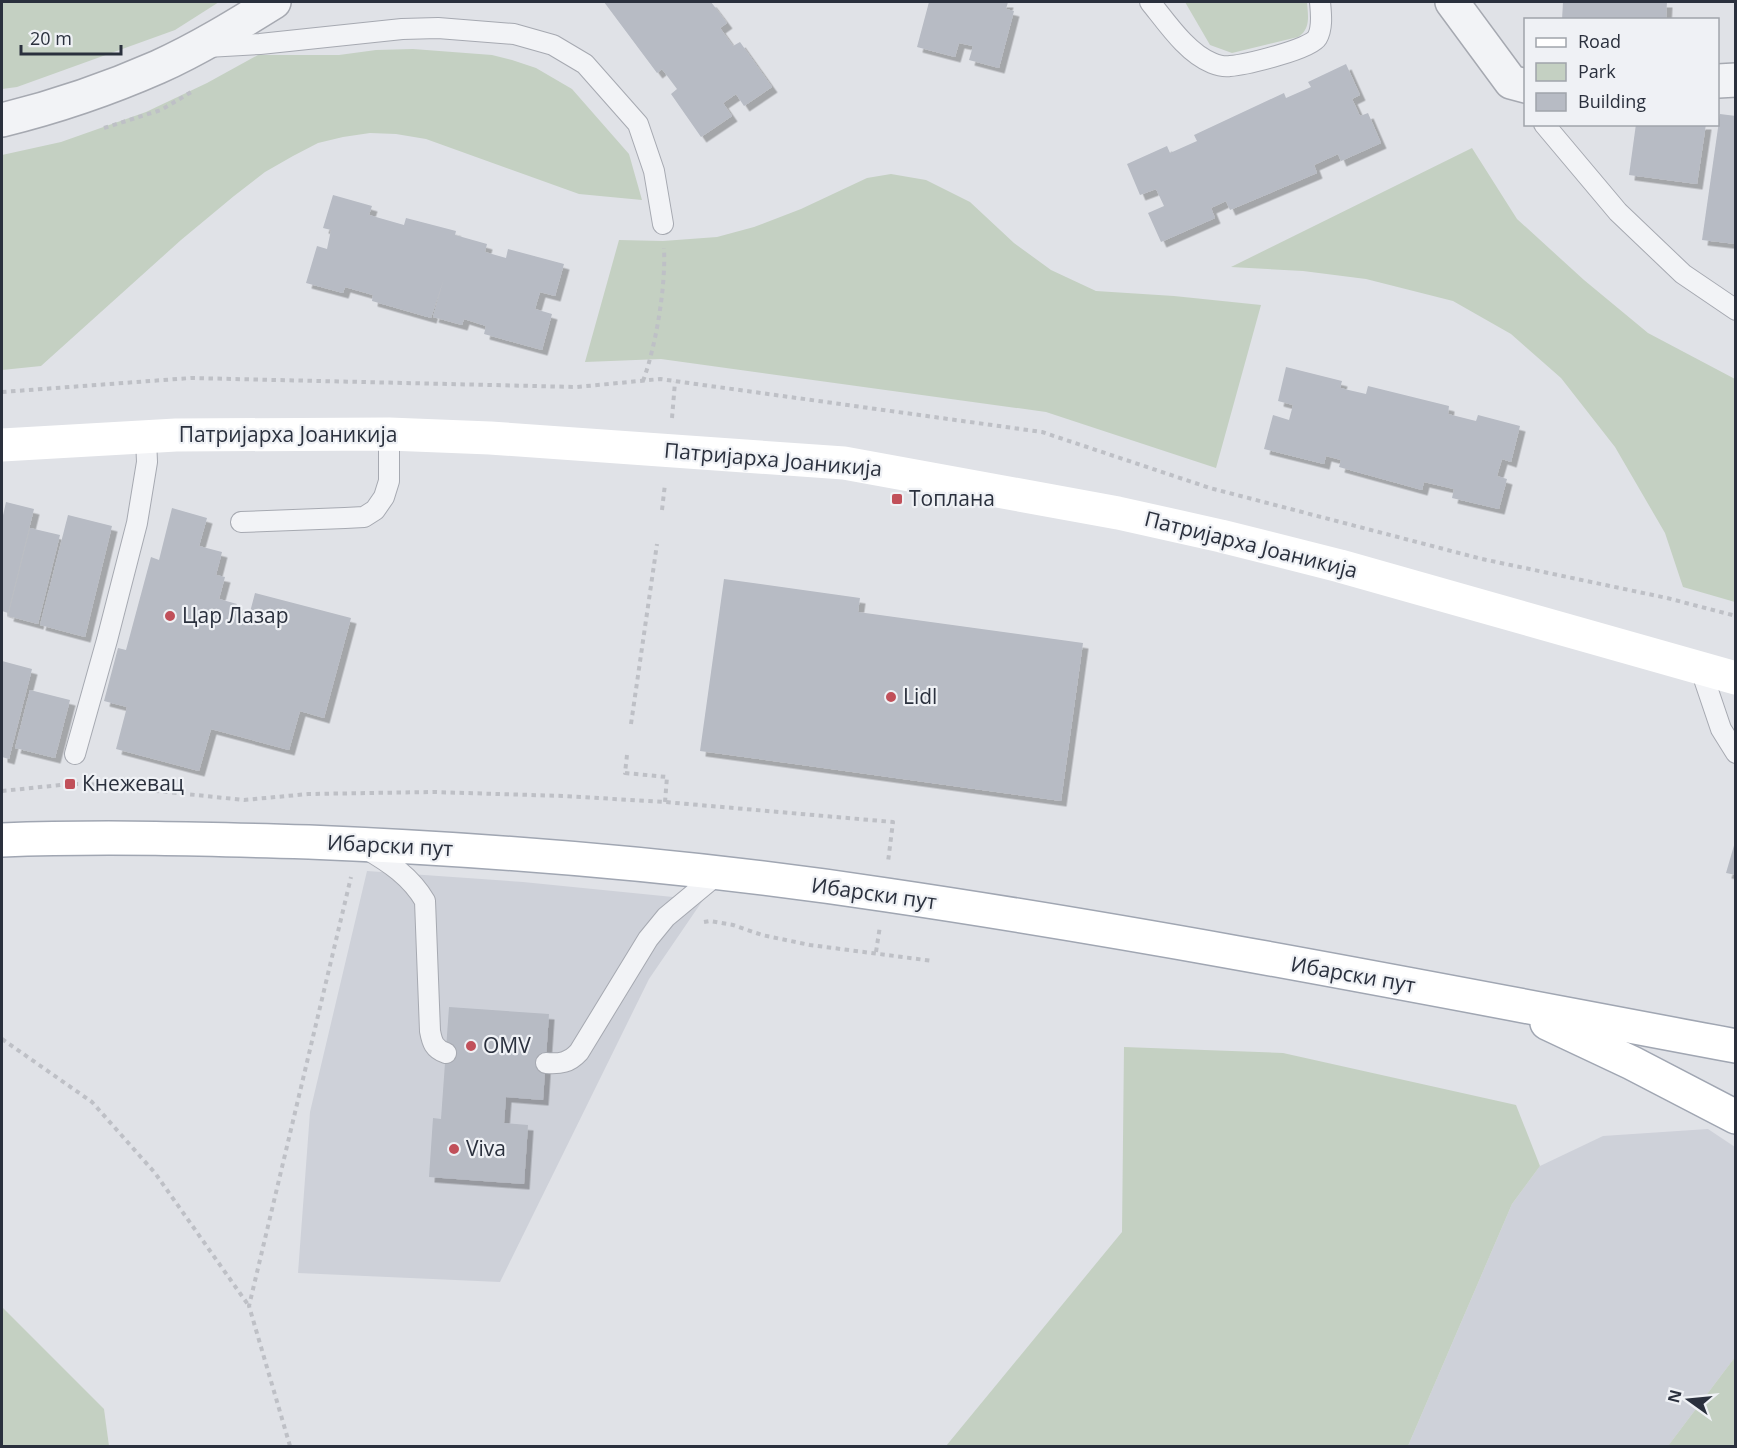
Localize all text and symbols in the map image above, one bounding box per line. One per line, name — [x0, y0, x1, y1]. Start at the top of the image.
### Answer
scale bar — [21, 18, 122, 56]
legend — [1524, 18, 1719, 126]
text: 20 m — [30, 26, 72, 50]
text: Road — [1578, 29, 1621, 53]
text: Park — [1578, 59, 1616, 83]
text: Building — [1578, 89, 1646, 113]
street label: Патријарха Јоаникија — [179, 420, 397, 448]
street label: Патријарха Јоаникија — [663, 436, 883, 482]
place label: Топлана — [909, 484, 995, 512]
marker: Топлана — [890, 492, 904, 506]
street label: Патријарха Јоаникија — [1142, 504, 1361, 584]
place label: Цар Лазар — [182, 601, 289, 629]
marker: Цар Лазар — [163, 609, 177, 623]
place label: Lidl — [903, 682, 937, 710]
marker: Lidl — [884, 690, 898, 704]
place label: Кнежевац — [82, 769, 184, 797]
marker: Кнежевац — [63, 777, 77, 791]
street label: Ибарски пут — [326, 828, 454, 862]
street label: Ибарски пут — [810, 870, 939, 916]
street label: Ибарски пут — [1289, 949, 1418, 999]
place label: OMV — [483, 1031, 531, 1059]
marker: OMV — [464, 1039, 478, 1053]
place label: Viva — [466, 1134, 506, 1162]
marker: Viva — [447, 1142, 461, 1156]
north arrow — [1659, 1370, 1719, 1430]
text: N — [1662, 1387, 1687, 1405]

